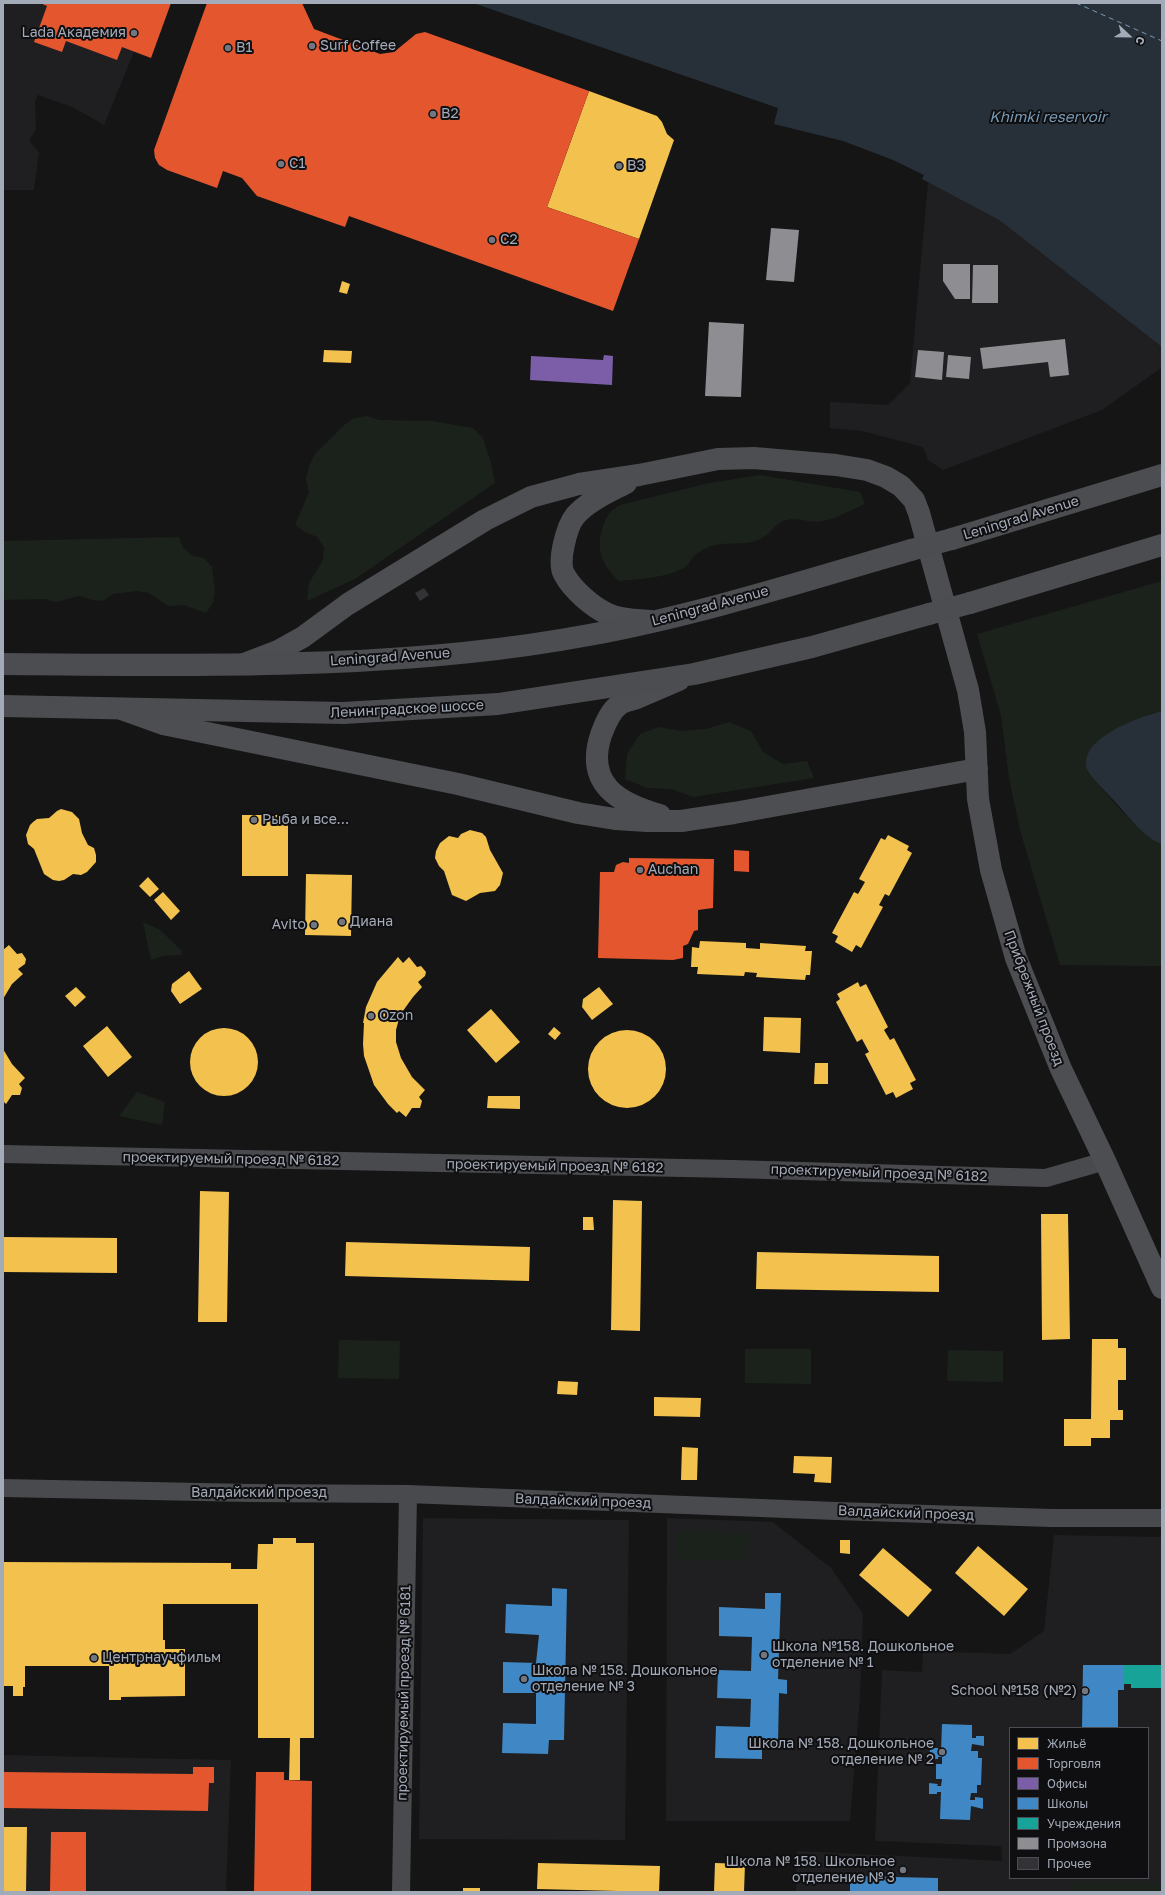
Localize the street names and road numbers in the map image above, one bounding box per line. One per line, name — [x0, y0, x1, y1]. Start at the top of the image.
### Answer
street label: Leningrad Avenue — [961, 492, 1081, 544]
street label: Leningrad Avenue — [650, 582, 770, 630]
street label: Leningrad Avenue — [329, 644, 451, 670]
street label: Ленинградское шоссе — [330, 697, 484, 721]
street label: Прибрежный проезд — [1000, 928, 1068, 1068]
street label: проектируемый проезд № 6182 — [122, 1149, 340, 1169]
street label: проектируемый проезд № 6182 — [446, 1156, 664, 1176]
street label: проектируемый проезд № 6182 — [770, 1161, 988, 1185]
street label: Валдайский проезд — [191, 1485, 327, 1501]
street label: Валдайский проезд — [515, 1490, 651, 1512]
street label: Валдайский проезд — [838, 1502, 974, 1524]
street label: проектируемый проезд № 6181 — [394, 1585, 414, 1801]

